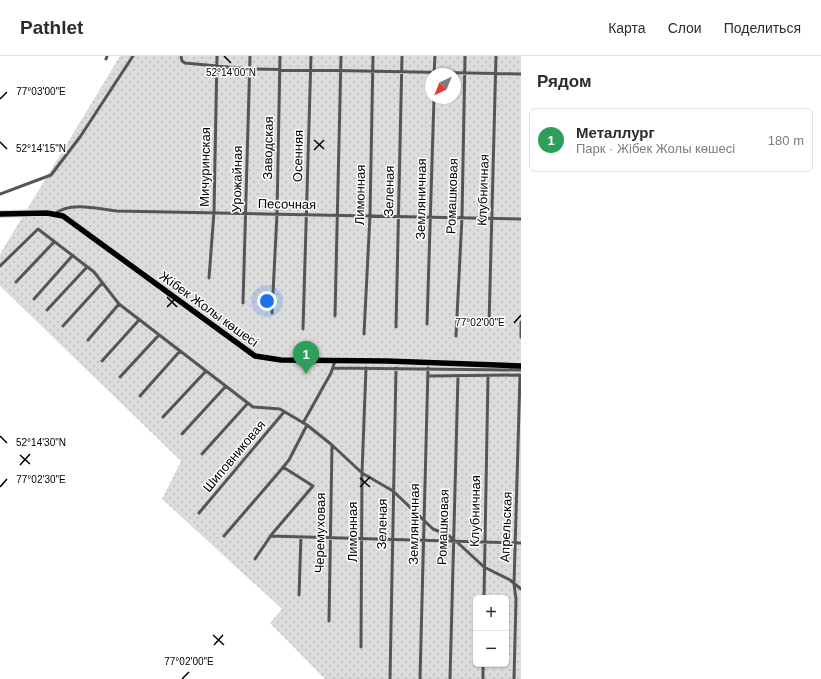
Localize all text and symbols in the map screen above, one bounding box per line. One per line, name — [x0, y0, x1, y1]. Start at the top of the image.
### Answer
text: Pathlet — [20, 17, 83, 38]
text: Карта — [608, 20, 646, 36]
text: Слои — [668, 20, 702, 36]
text: Поделиться — [724, 20, 801, 36]
text: 52°14'00"N — [206, 67, 256, 78]
north arrow — [425, 68, 461, 104]
text: Рядом — [537, 72, 592, 91]
text: 77°03'00"E — [16, 86, 66, 97]
street label: Заводская — [260, 116, 276, 180]
text: Металлург — [576, 124, 655, 141]
street label: Мичуринская — [197, 127, 213, 207]
street label: Осенняя — [290, 130, 306, 182]
text: 1 — [547, 133, 555, 148]
text: 180 m — [768, 133, 804, 148]
text: Парк · Жібек Жолы көшесі — [576, 141, 735, 156]
text: 52°14'15"N — [16, 143, 66, 154]
street label: Урожайная — [229, 146, 245, 212]
street label: Клубничная — [474, 154, 492, 226]
street label: Земляничная — [413, 158, 429, 240]
street label: Ромашковая — [443, 158, 461, 234]
street label: Лимонная — [352, 165, 368, 225]
street label: Зеленая — [381, 165, 397, 217]
street label: Песочная — [258, 196, 316, 212]
street label: Жібек Жолы көшесі — [157, 268, 261, 350]
your location — [257, 291, 277, 311]
text: 77°02'00"E — [455, 317, 505, 328]
pin: 1 — [293, 341, 319, 374]
street label: Шиповниковая — [200, 417, 268, 495]
text: 52°14'30"N — [16, 437, 66, 448]
text: 77°02'30"E — [16, 474, 66, 485]
street label: Клубничная — [467, 475, 483, 547]
street label: Земляничная — [406, 483, 422, 565]
street label: Ромашковая — [434, 489, 452, 565]
street label: Апрельская — [497, 491, 515, 563]
street label: Черемуховая — [312, 493, 328, 573]
street label: Зеленая — [374, 498, 390, 550]
street label: Лимонная — [345, 502, 360, 562]
map controls — [473, 595, 509, 667]
button: + — [473, 595, 509, 631]
button: − — [473, 631, 509, 667]
text: 77°02'00"E — [164, 656, 214, 667]

